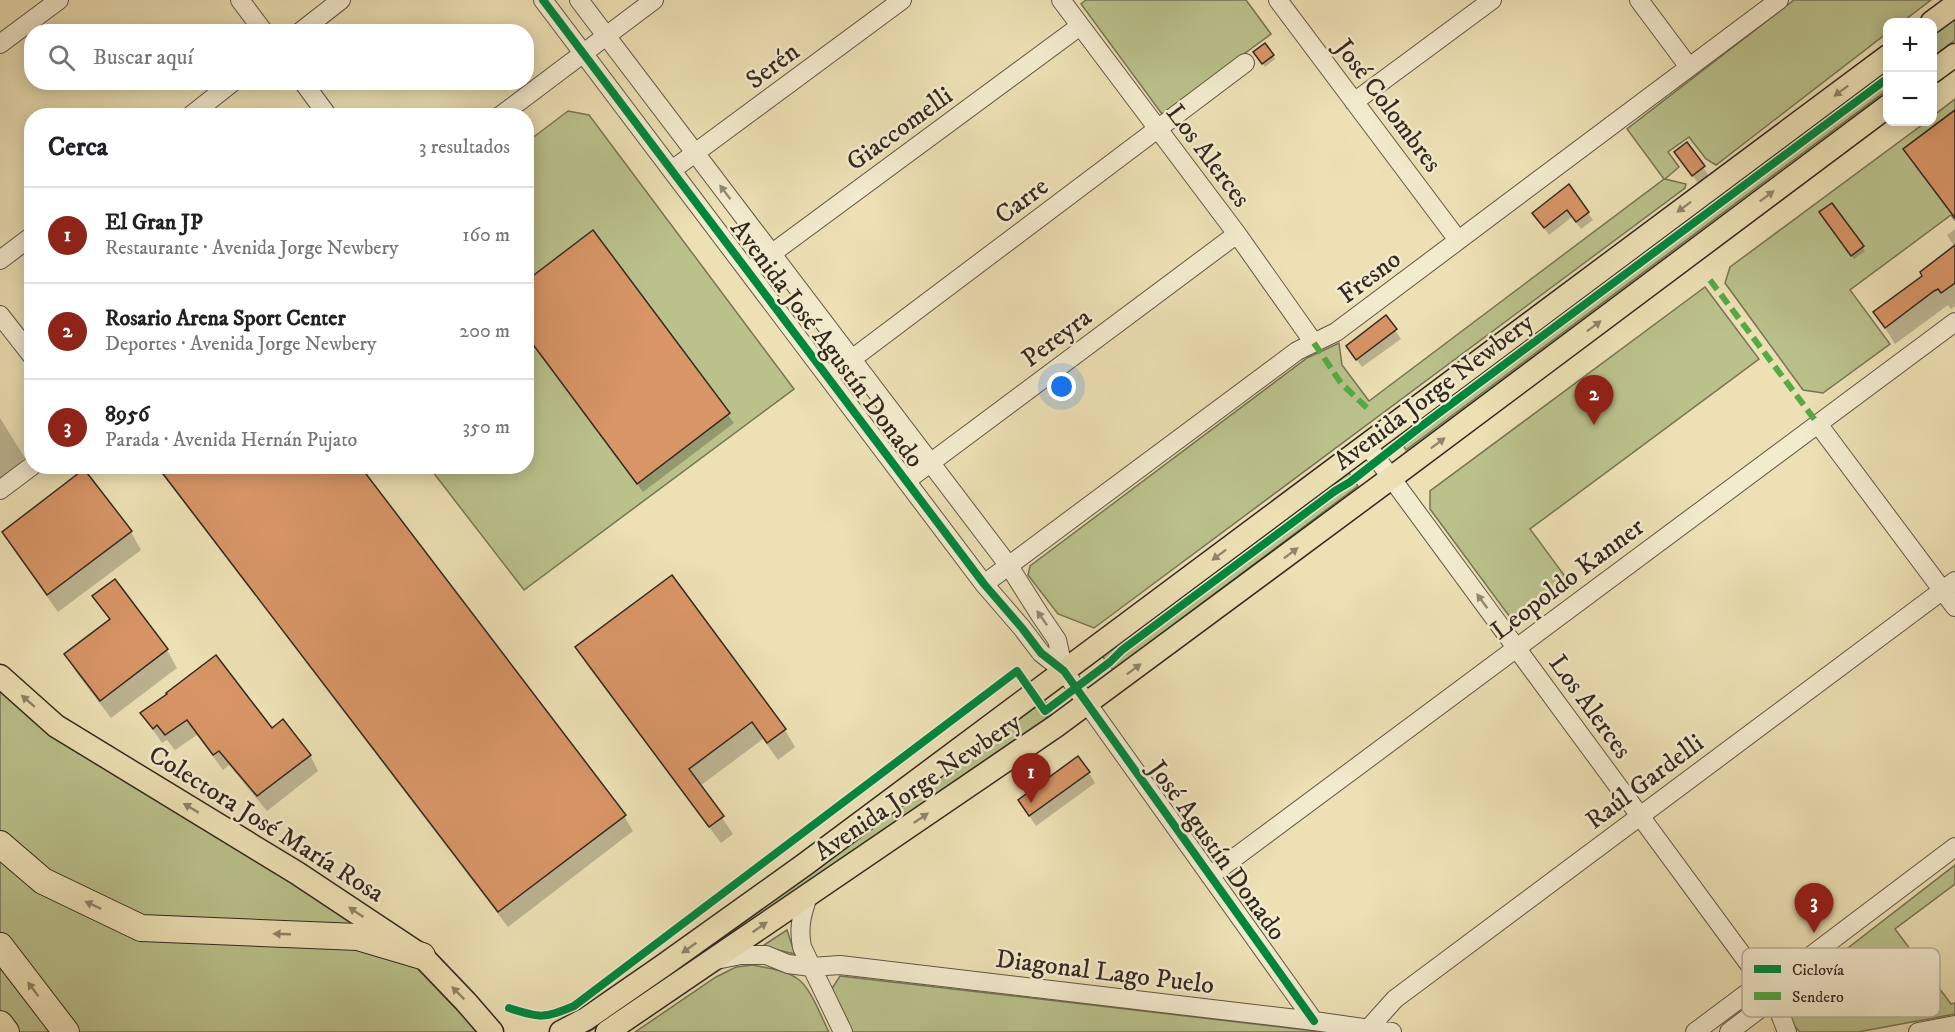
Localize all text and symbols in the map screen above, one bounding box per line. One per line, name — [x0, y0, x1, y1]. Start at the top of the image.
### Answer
map controls — [1883, 18, 1937, 126]
button: + — [1883, 18, 1937, 72]
search box — [24, 24, 534, 90]
street label: José Colombres — [1326, 31, 1449, 179]
street label: Serén — [740, 35, 806, 97]
icon: search — [45, 41, 78, 74]
text: Buscar aquí — [93, 44, 193, 71]
button: − — [1883, 72, 1937, 126]
street label: Giaccomelli — [840, 80, 960, 179]
one-way arrow — [1833, 84, 1848, 96]
street label: Los Alerces — [1158, 98, 1257, 214]
text: Cerca — [48, 131, 108, 164]
text: 3 resultados — [419, 135, 510, 160]
street label: Carre — [989, 170, 1055, 232]
one-way arrow — [720, 185, 732, 200]
one-way arrow — [1758, 190, 1774, 202]
one-way arrow — [1677, 201, 1692, 213]
text: El Gran JP — [105, 209, 203, 236]
street label: Avenida José Agustín Donado — [723, 213, 931, 475]
text: 1 — [64, 223, 71, 248]
text: 160 m — [462, 223, 510, 248]
text: Restaurante · Avenida Jorge Newbery — [105, 236, 398, 261]
street label: Fresno — [1332, 243, 1408, 311]
street label: Pereyra — [1015, 301, 1098, 375]
text: Rosario Arena Sport Center — [105, 305, 346, 332]
street label: Avenida Jorge Newbery — [1327, 306, 1541, 478]
text: 2 — [63, 319, 72, 344]
text: 200 m — [459, 319, 510, 344]
one-way arrow — [1586, 320, 1602, 332]
text: Deportes · Avenida Jorge Newbery — [105, 332, 376, 357]
your location — [1047, 372, 1076, 401]
pin: 2 — [1574, 376, 1614, 425]
text: 8956 — [105, 401, 149, 428]
text: 3 — [64, 415, 71, 440]
text: 350 m — [463, 415, 510, 440]
text: Parada · Avenida Hernán Pujato — [105, 428, 357, 453]
one-way arrow — [1430, 437, 1446, 449]
street label: Leopoldo Kanner — [1485, 511, 1651, 648]
one-way arrow — [1283, 547, 1298, 559]
one-way arrow — [1211, 549, 1227, 562]
one-way arrow — [1476, 593, 1488, 609]
one-way arrow — [1036, 611, 1048, 627]
street label: Los Alerces — [1541, 648, 1639, 765]
one-way arrow — [1126, 663, 1142, 675]
one-way arrow — [21, 695, 36, 708]
street label: Avenida Jorge Newbery — [808, 705, 1028, 869]
street label: Raúl Gardelli — [1579, 727, 1710, 837]
street label: Colectora José María Rosa — [142, 738, 390, 910]
street label: José Agustín Donado — [1139, 753, 1293, 947]
pin: 1 — [1012, 754, 1050, 803]
one-way arrow — [183, 803, 199, 814]
one-way arrow — [913, 812, 929, 823]
pin: 3 — [1794, 884, 1834, 933]
one-way arrow — [84, 900, 101, 909]
one-way arrow — [348, 907, 364, 918]
one-way arrow — [752, 922, 768, 933]
one-way arrow — [273, 929, 292, 938]
one-way arrow — [681, 942, 697, 954]
street label: Diagonal Lago Puelo — [994, 943, 1216, 1002]
legend — [1742, 948, 1940, 1017]
text: Ciclovía — [1792, 960, 1844, 980]
one-way arrow — [26, 981, 39, 997]
one-way arrow — [451, 986, 465, 1001]
text: Sendero — [1792, 987, 1844, 1007]

